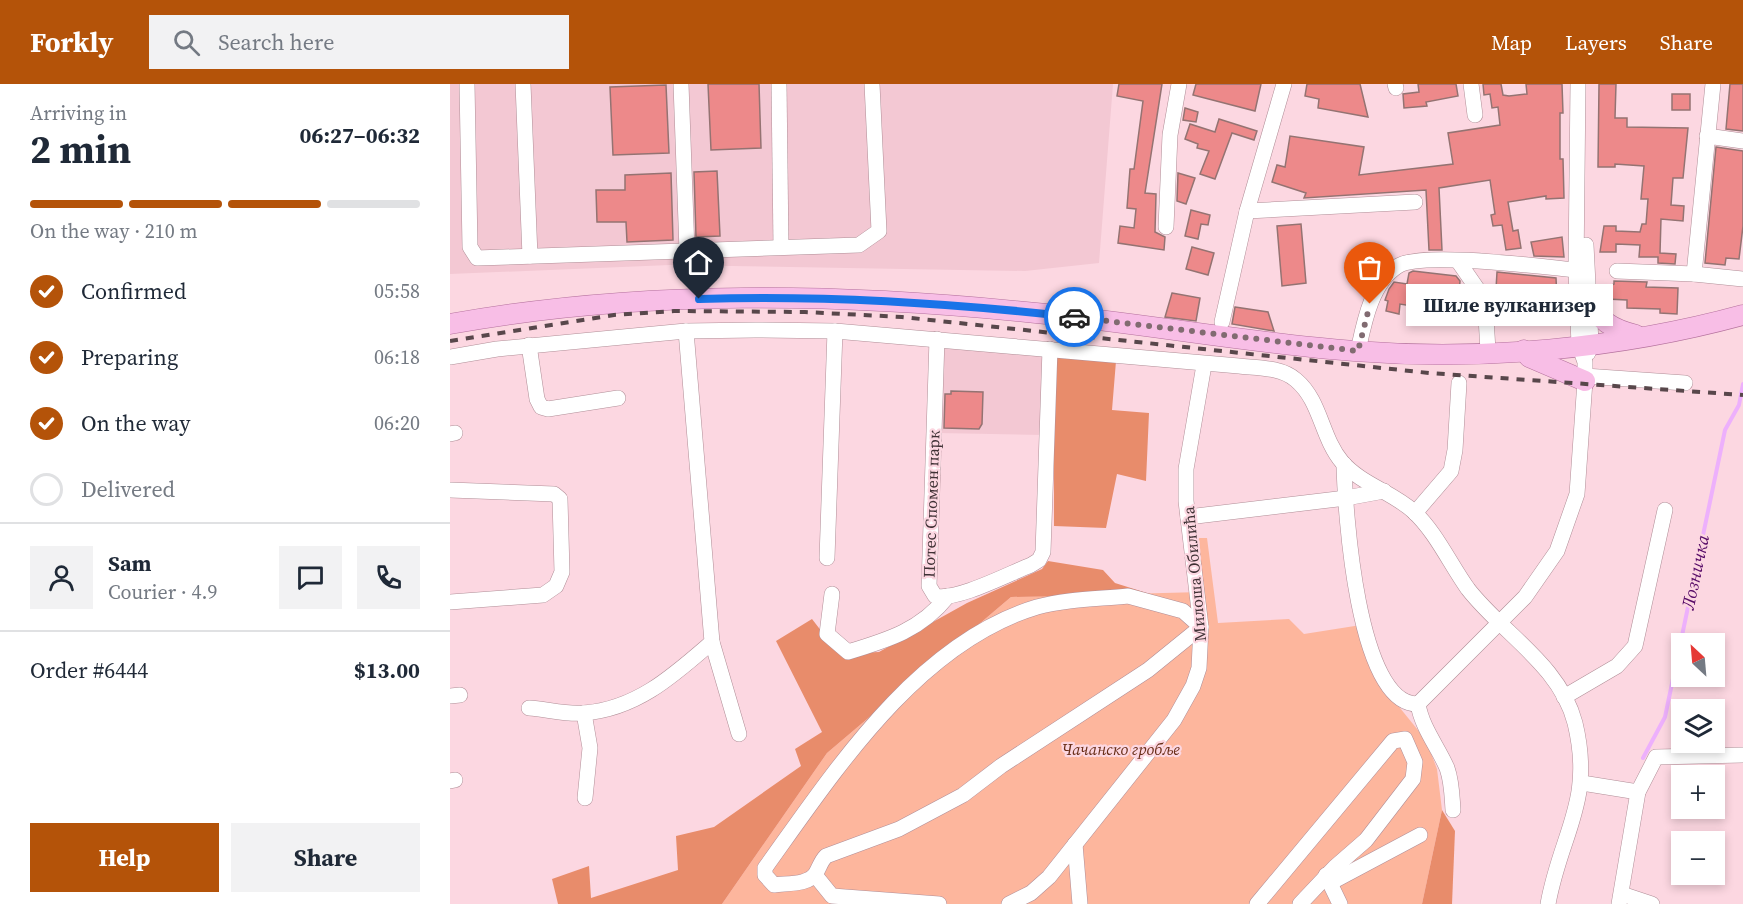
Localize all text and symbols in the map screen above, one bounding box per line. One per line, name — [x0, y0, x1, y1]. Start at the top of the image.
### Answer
search box — [149, 15, 569, 69]
text: Forkly — [30, 23, 113, 61]
icon: search — [170, 26, 203, 59]
text: Search here — [218, 27, 334, 57]
text: Map — [1491, 28, 1532, 57]
text: Layers — [1565, 28, 1627, 57]
text: Share — [1660, 28, 1713, 57]
text: Arriving in — [30, 99, 127, 127]
text: 06:27–06:32 — [300, 120, 420, 150]
text: 2 min — [30, 123, 131, 176]
text: On the way · 210 m — [30, 217, 197, 245]
pin — [673, 237, 724, 299]
pin — [1344, 242, 1395, 304]
icon: home — [682, 246, 715, 279]
icon: bag — [1353, 251, 1386, 284]
icon: check — [30, 275, 63, 308]
text: Confirmed — [81, 276, 186, 306]
text: 05:58 — [374, 277, 420, 305]
callout: Шиле вулканизер — [1406, 283, 1613, 325]
courier — [1044, 287, 1104, 347]
text: Шиле вулканизер — [1423, 291, 1596, 319]
icon: car — [1058, 301, 1091, 334]
icon: check — [30, 341, 63, 374]
text: Preparing — [81, 342, 178, 372]
text: 06:18 — [374, 343, 420, 371]
icon: check — [30, 407, 63, 440]
text: On the way — [81, 408, 190, 438]
text: 06:20 — [374, 409, 420, 437]
street label: Потес Спомен парк — [917, 430, 945, 578]
text: Delivered — [81, 474, 175, 504]
street label: Милоша Обилића — [1177, 505, 1211, 642]
water label: Лозничка — [1675, 532, 1715, 613]
button: person — [30, 546, 93, 609]
button: chat — [279, 546, 342, 609]
button: phone — [357, 546, 420, 609]
text: Sam — [108, 548, 152, 578]
text: Courier · 4.9 — [108, 578, 217, 606]
north arrow — [1671, 633, 1725, 687]
map controls — [1671, 633, 1725, 885]
text: Order #6444 — [30, 655, 148, 685]
text: $13.00 — [354, 655, 420, 685]
button: layers — [1671, 699, 1725, 753]
park label: Чачанско гробље — [1062, 738, 1180, 760]
button: + — [1671, 765, 1725, 819]
button: Help — [30, 823, 219, 892]
button: Share — [231, 823, 420, 892]
button: − — [1671, 831, 1725, 885]

